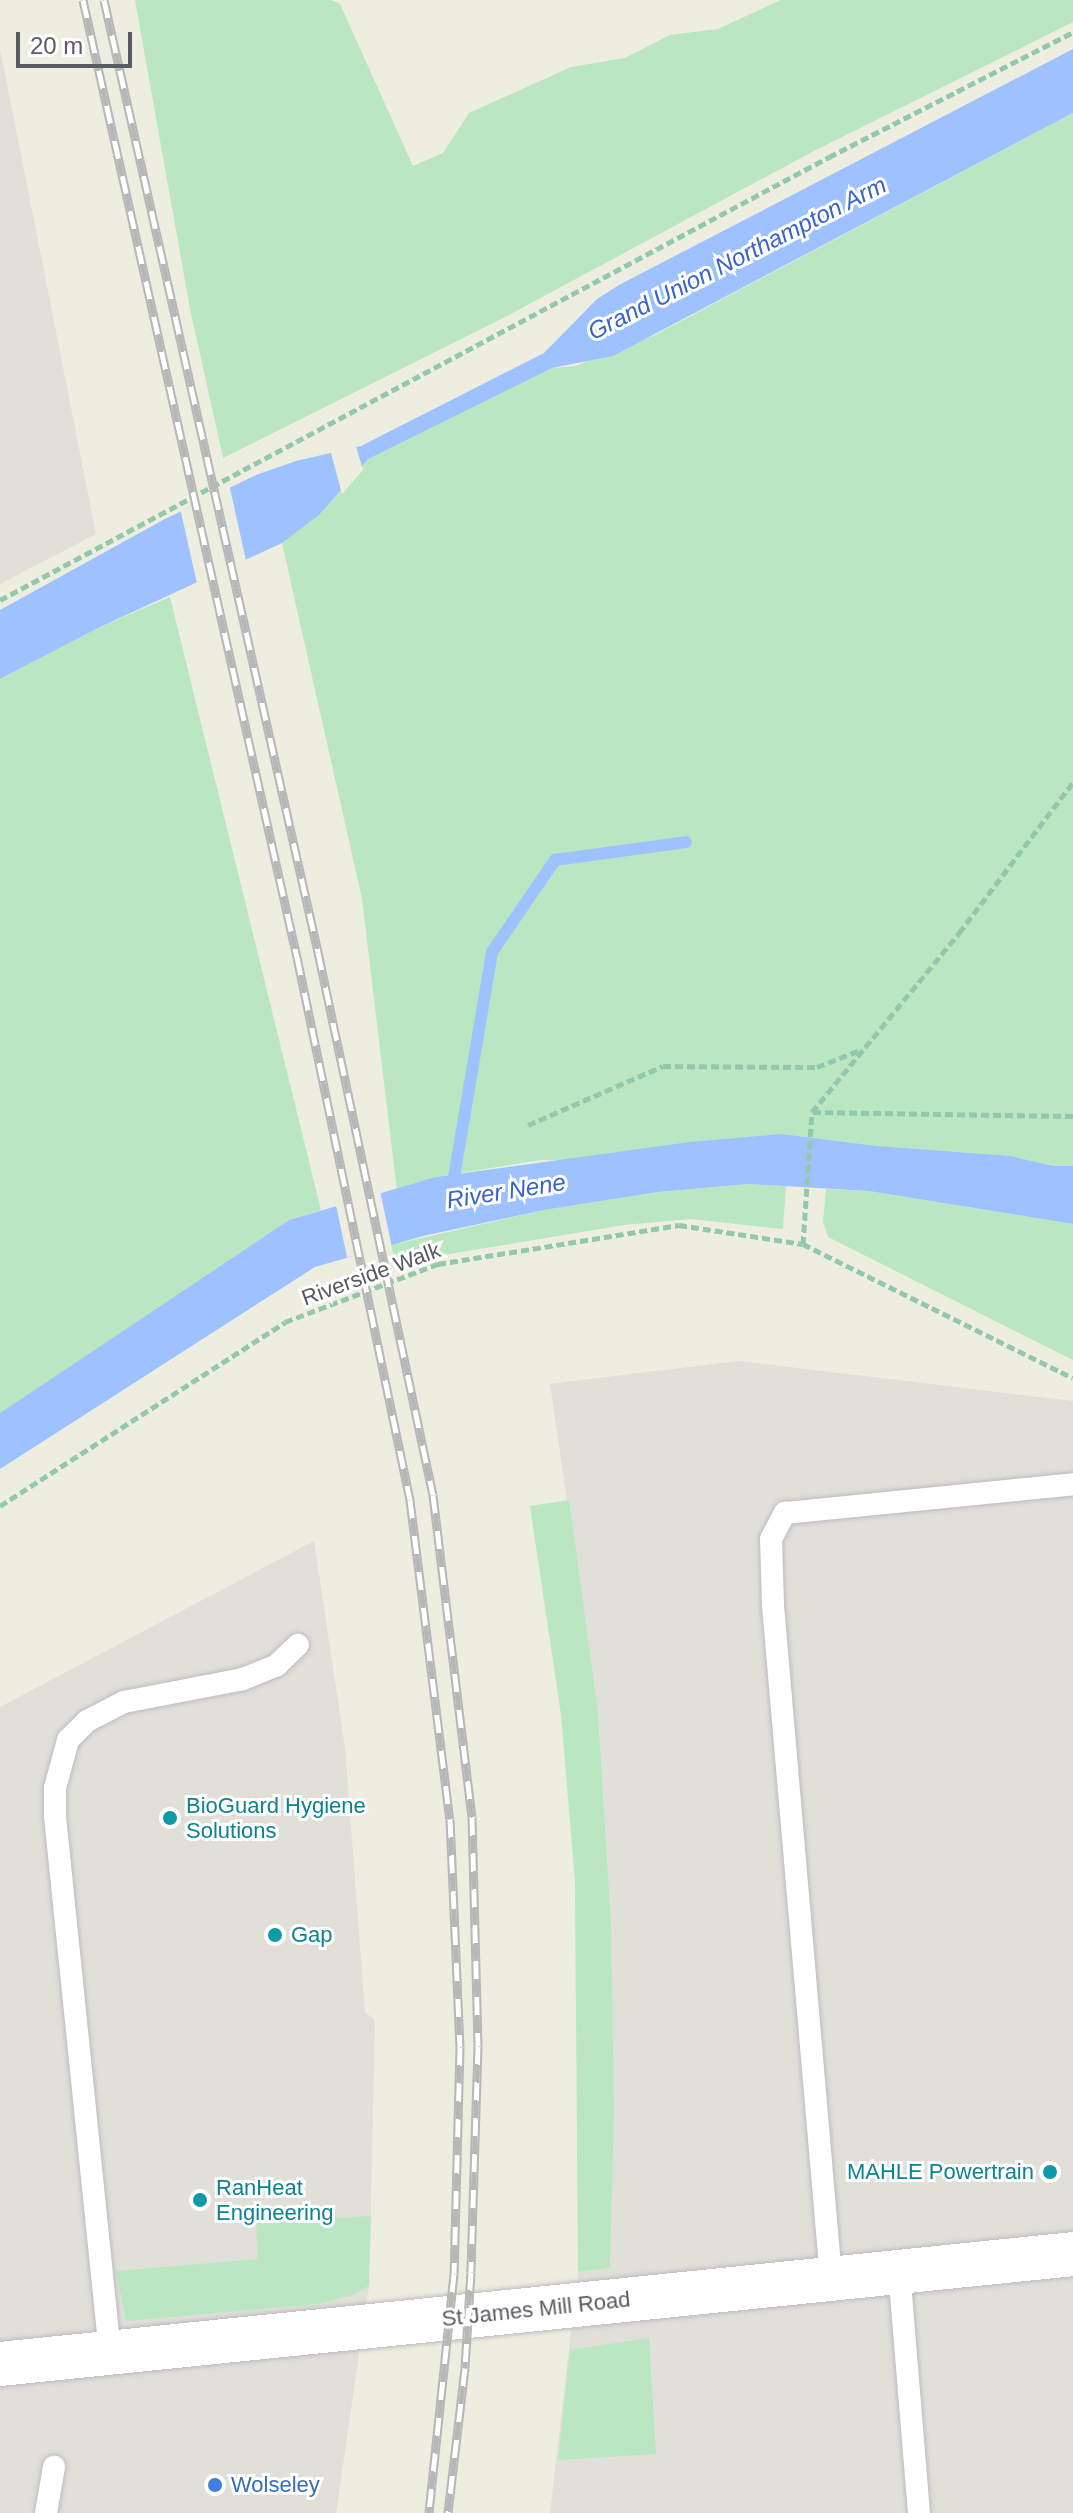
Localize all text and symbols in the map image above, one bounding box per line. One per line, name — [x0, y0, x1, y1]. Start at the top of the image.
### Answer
scale bar — [20, 16, 136, 66]
text: 20 m — [30, 32, 83, 59]
water label: Grand Union Northampton Arm — [582, 170, 892, 346]
water label: River Nene — [444, 1167, 568, 1215]
street label: Riverside Walk — [298, 1237, 444, 1311]
place label: BioGuard Hygiene Solutions — [186, 1792, 366, 1844]
marker: BioGuard Hygiene Solutions — [161, 1809, 179, 1827]
place label: Gap — [291, 1922, 333, 1948]
marker: Gap — [266, 1926, 284, 1944]
place label: MAHLE Powertrain — [847, 2159, 1034, 2185]
marker: MAHLE Powertrain — [1041, 2163, 1059, 2181]
place label: RanHeat Engineering — [216, 2174, 333, 2226]
marker: RanHeat Engineering — [191, 2191, 209, 2209]
street label: St James Mill Road — [440, 2286, 632, 2332]
place label: Wolseley — [231, 2472, 320, 2498]
marker: Wolseley — [206, 2476, 224, 2494]

